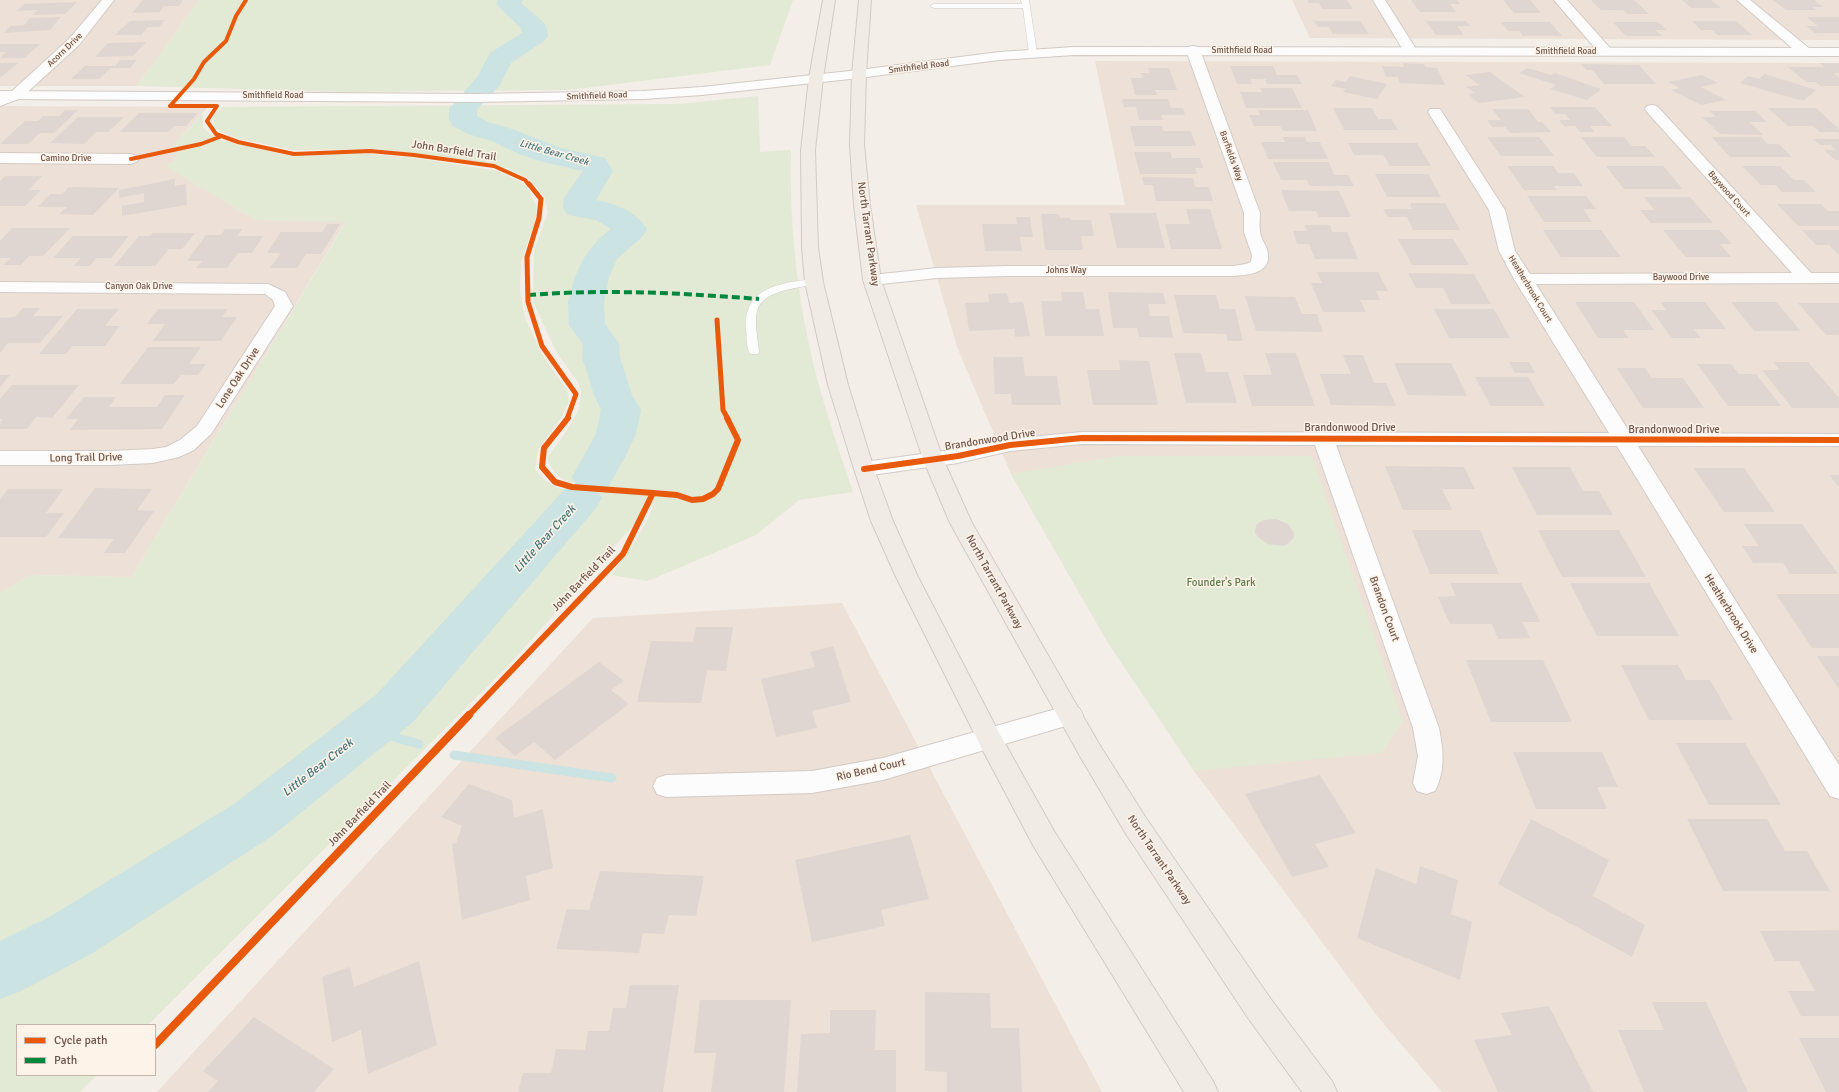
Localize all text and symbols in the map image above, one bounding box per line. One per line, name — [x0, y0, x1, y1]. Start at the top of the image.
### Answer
street label: Acorn Drive — [45, 31, 85, 69]
street label: Smithfield Road — [1212, 46, 1272, 56]
street label: Smithfield Road — [1536, 47, 1596, 57]
street label: Smithfield Road — [888, 58, 950, 76]
street label: Smithfield Road — [566, 90, 628, 102]
street label: Smithfield Road — [243, 91, 303, 101]
street label: Barfields Way — [1217, 129, 1245, 183]
water label: Little Bear Creek — [518, 137, 590, 169]
street label: John Barfield Trail — [411, 138, 497, 164]
street label: Camino Drive — [40, 154, 92, 164]
street label: Baywood Court — [1706, 169, 1752, 219]
street label: North Tarrant Parkway — [854, 181, 882, 287]
street label: Heatherbrook Court — [1506, 254, 1554, 324]
street label: Johns Way — [1046, 266, 1086, 276]
street label: Baywood Drive — [1653, 273, 1709, 283]
street label: Canyon Oak Drive — [105, 282, 173, 292]
street label: Lone Oak Drive — [213, 345, 263, 411]
street label: Brandonwood Drive — [1304, 421, 1396, 435]
street label: Brandonwood Drive — [1628, 423, 1720, 437]
street label: Brandonwood Drive — [944, 426, 1036, 454]
street label: Long Trail Drive — [49, 451, 123, 465]
water label: Little Bear Creek — [511, 502, 579, 576]
street label: North Tarrant Parkway — [963, 533, 1025, 631]
street label: John Barfield Trail — [550, 544, 618, 614]
street label: Heatherbrook Drive — [1701, 572, 1761, 656]
street label: Brandon Court — [1366, 575, 1402, 643]
park label: Founder's Park — [1186, 576, 1256, 590]
water label: Little Bear Creek — [280, 736, 356, 800]
street label: Rio Bend Court — [835, 756, 907, 784]
street label: John Barfield Trail — [326, 779, 394, 849]
street label: North Tarrant Parkway — [1124, 813, 1194, 907]
legend — [16, 1024, 156, 1076]
text: Cycle path — [54, 1033, 107, 1048]
text: Path — [54, 1053, 77, 1068]

